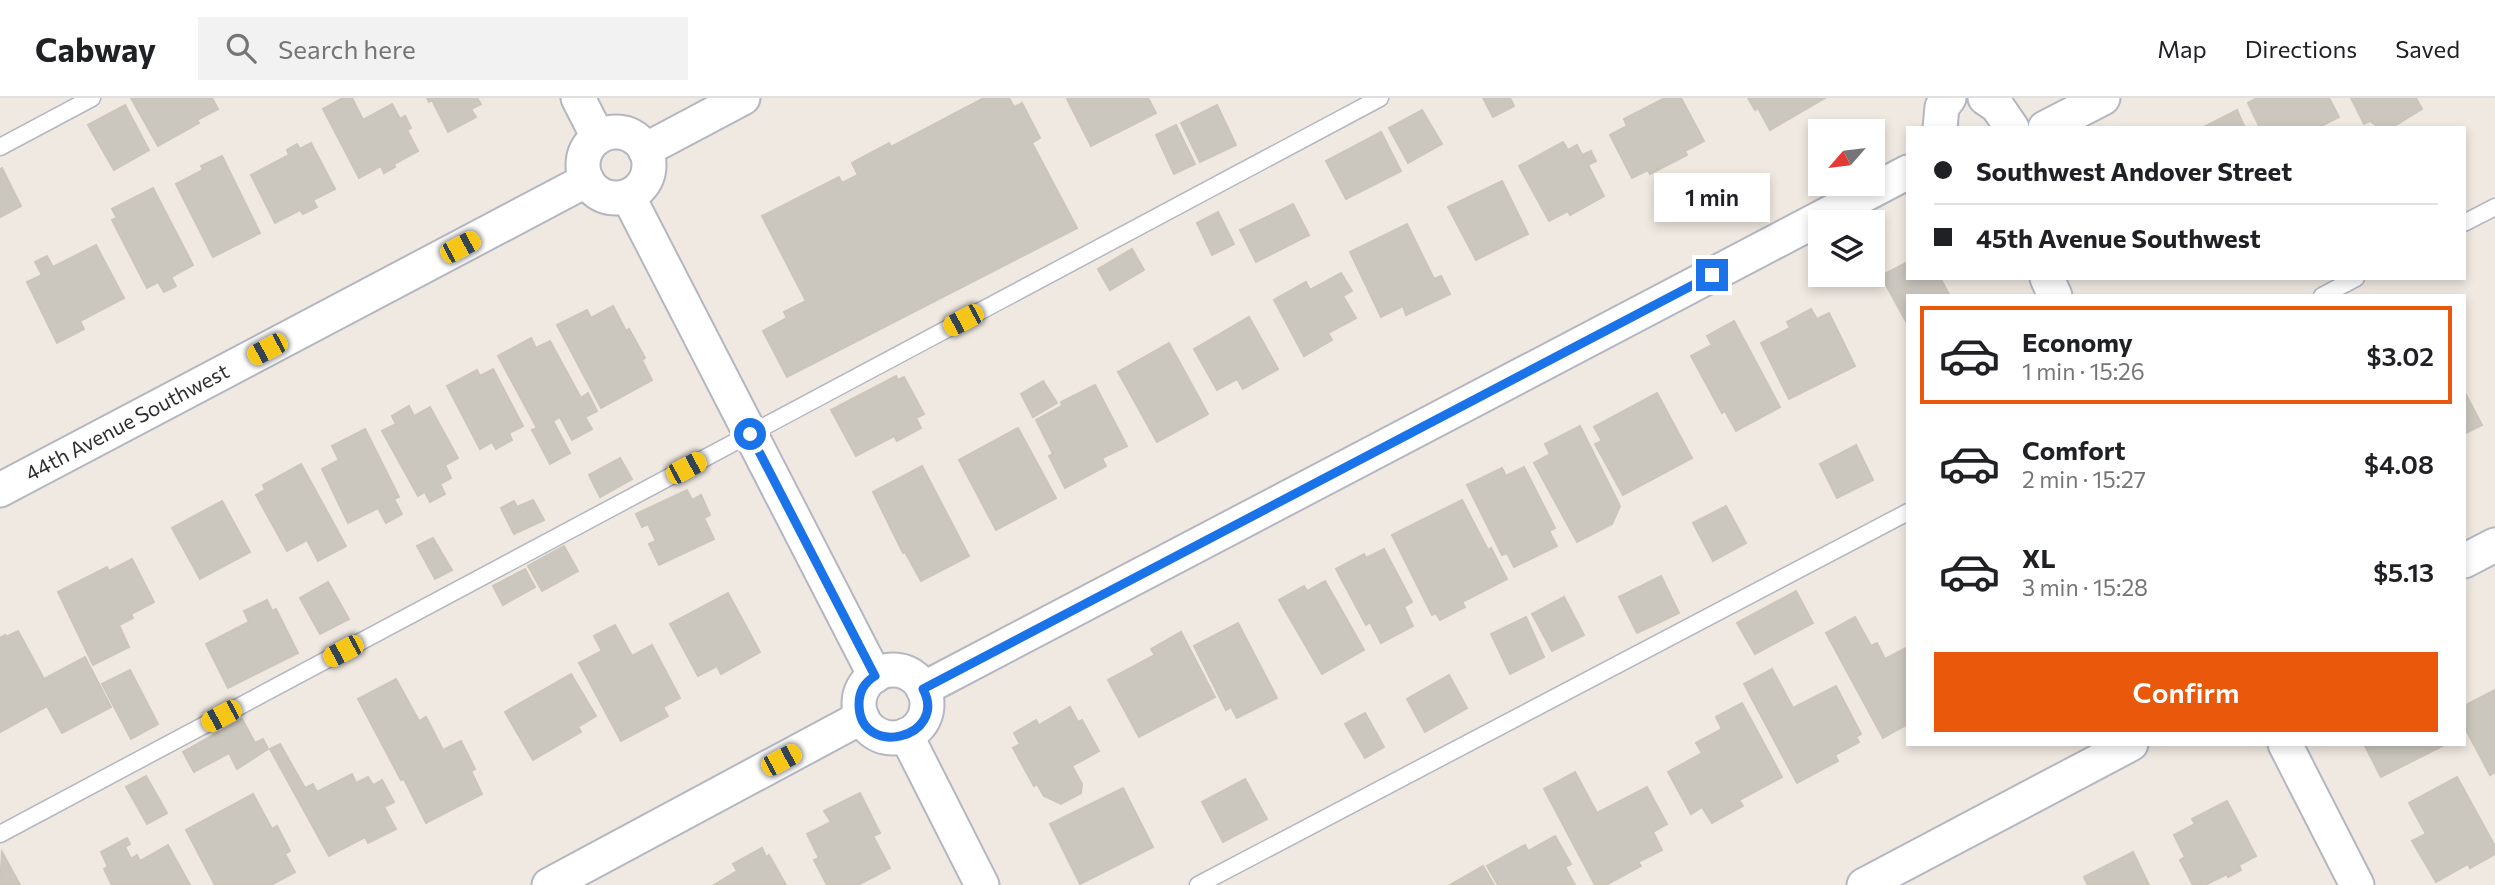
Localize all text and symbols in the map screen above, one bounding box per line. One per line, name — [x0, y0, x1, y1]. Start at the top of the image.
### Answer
search box — [198, 17, 688, 80]
text: Cabway — [35, 28, 156, 69]
icon: search — [222, 29, 260, 67]
text: Search here — [278, 33, 416, 64]
text: Map — [2157, 34, 2207, 63]
text: Directions — [2245, 34, 2357, 63]
text: Saved — [2395, 34, 2460, 63]
north arrow — [1808, 119, 1885, 196]
map controls — [1808, 119, 1885, 287]
text: Southwest Andover Street — [1976, 155, 2292, 186]
callout: 1 min — [1654, 174, 1770, 222]
text: 1 min — [1685, 183, 1739, 211]
button: layers — [1808, 210, 1885, 287]
text: 45th Avenue Southwest — [1976, 222, 2261, 253]
car — [437, 228, 484, 266]
route end — [1696, 259, 1728, 291]
car — [940, 301, 987, 339]
icon: car — [1938, 324, 2001, 387]
text: Economy — [2022, 326, 2133, 357]
car — [244, 330, 291, 368]
text: $3.02 — [2367, 340, 2434, 371]
street label: 44th Avenue Southwest — [21, 357, 233, 485]
text: 1 min · 15:26 — [2022, 357, 2145, 385]
route start — [734, 418, 766, 450]
icon: car — [1938, 432, 2001, 495]
text: Comfort — [2022, 434, 2125, 465]
text: $4.08 — [2364, 448, 2434, 479]
car — [663, 449, 710, 487]
text: 2 min · 15:27 — [2022, 465, 2146, 493]
icon: car — [1938, 540, 2001, 603]
text: XL — [2022, 542, 2056, 573]
text: $5.13 — [2373, 556, 2434, 587]
text: 3 min · 15:28 — [2022, 573, 2148, 601]
car — [320, 632, 367, 670]
button: Confirm — [1934, 652, 2438, 732]
car — [198, 697, 245, 735]
car — [758, 741, 805, 779]

